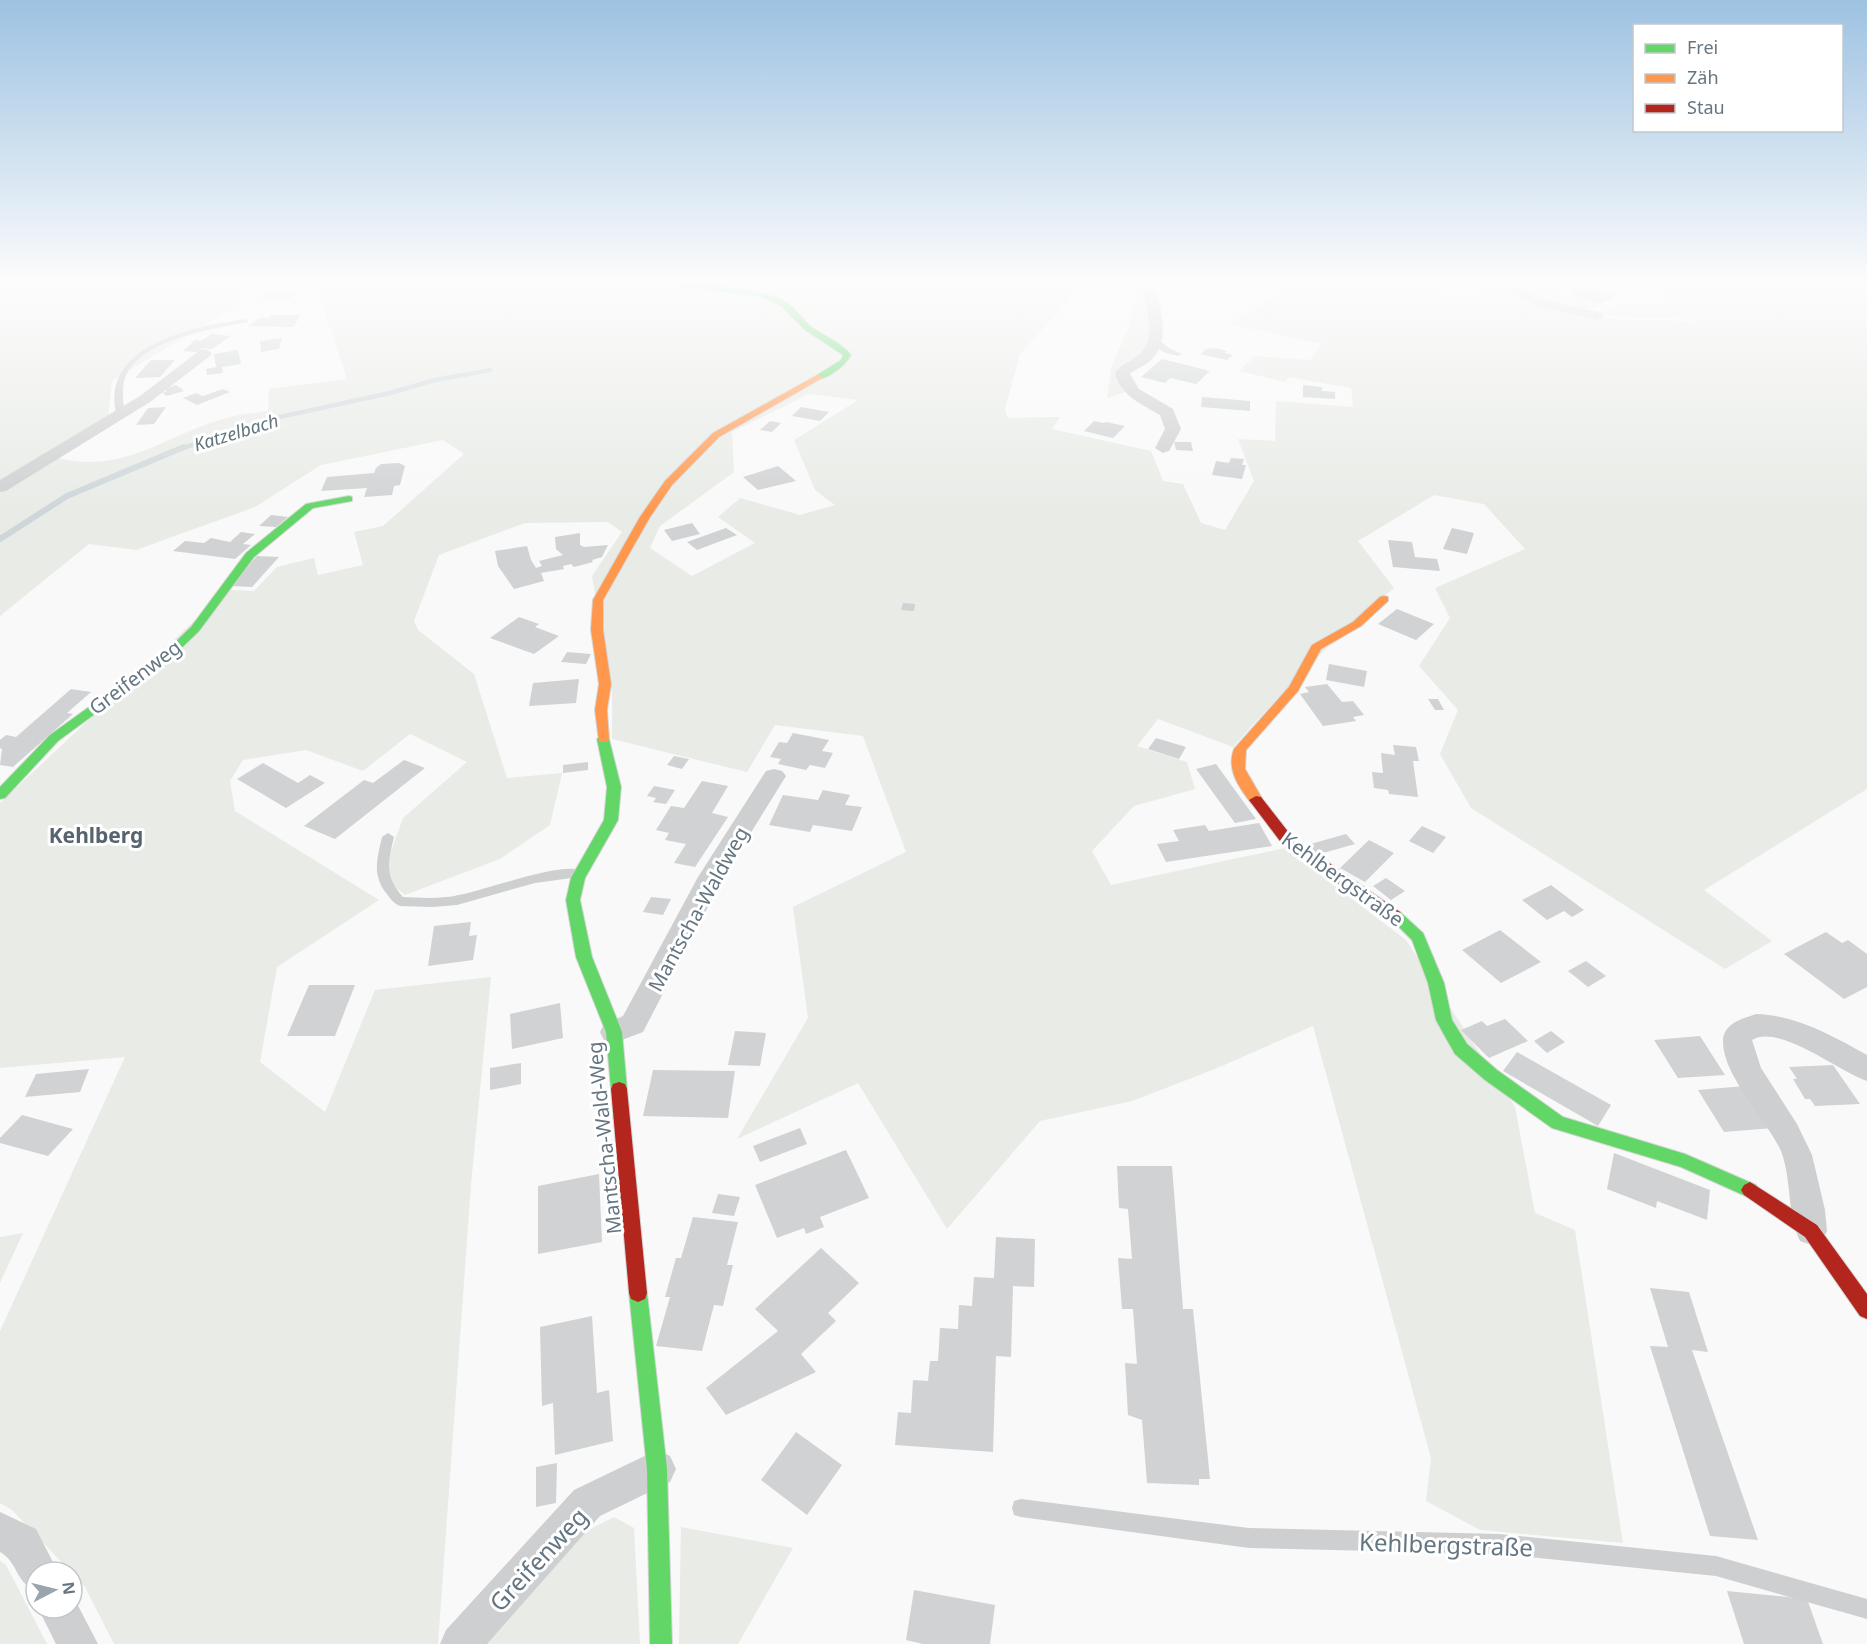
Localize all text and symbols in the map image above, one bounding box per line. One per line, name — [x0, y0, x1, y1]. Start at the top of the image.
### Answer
legend — [1633, 24, 1843, 132]
text: Frei — [1687, 35, 1718, 59]
text: Zäh — [1687, 65, 1719, 89]
text: Stau — [1687, 95, 1725, 119]
water label: Katzelbach — [191, 408, 281, 456]
street label: Greifenweg — [83, 634, 187, 720]
district label: Kehlberg — [49, 821, 143, 849]
street label: Mantscha-Waldweg — [642, 822, 754, 996]
street label: Kehlbergstraße — [1276, 825, 1410, 933]
street label: Mantscha-Wald-Weg — [580, 1040, 628, 1236]
street label: Greifenweg — [481, 1500, 595, 1618]
street label: Kehlbergstraße — [1359, 1524, 1533, 1564]
north arrow — [24, 1560, 84, 1620]
text: N — [57, 1580, 81, 1596]

